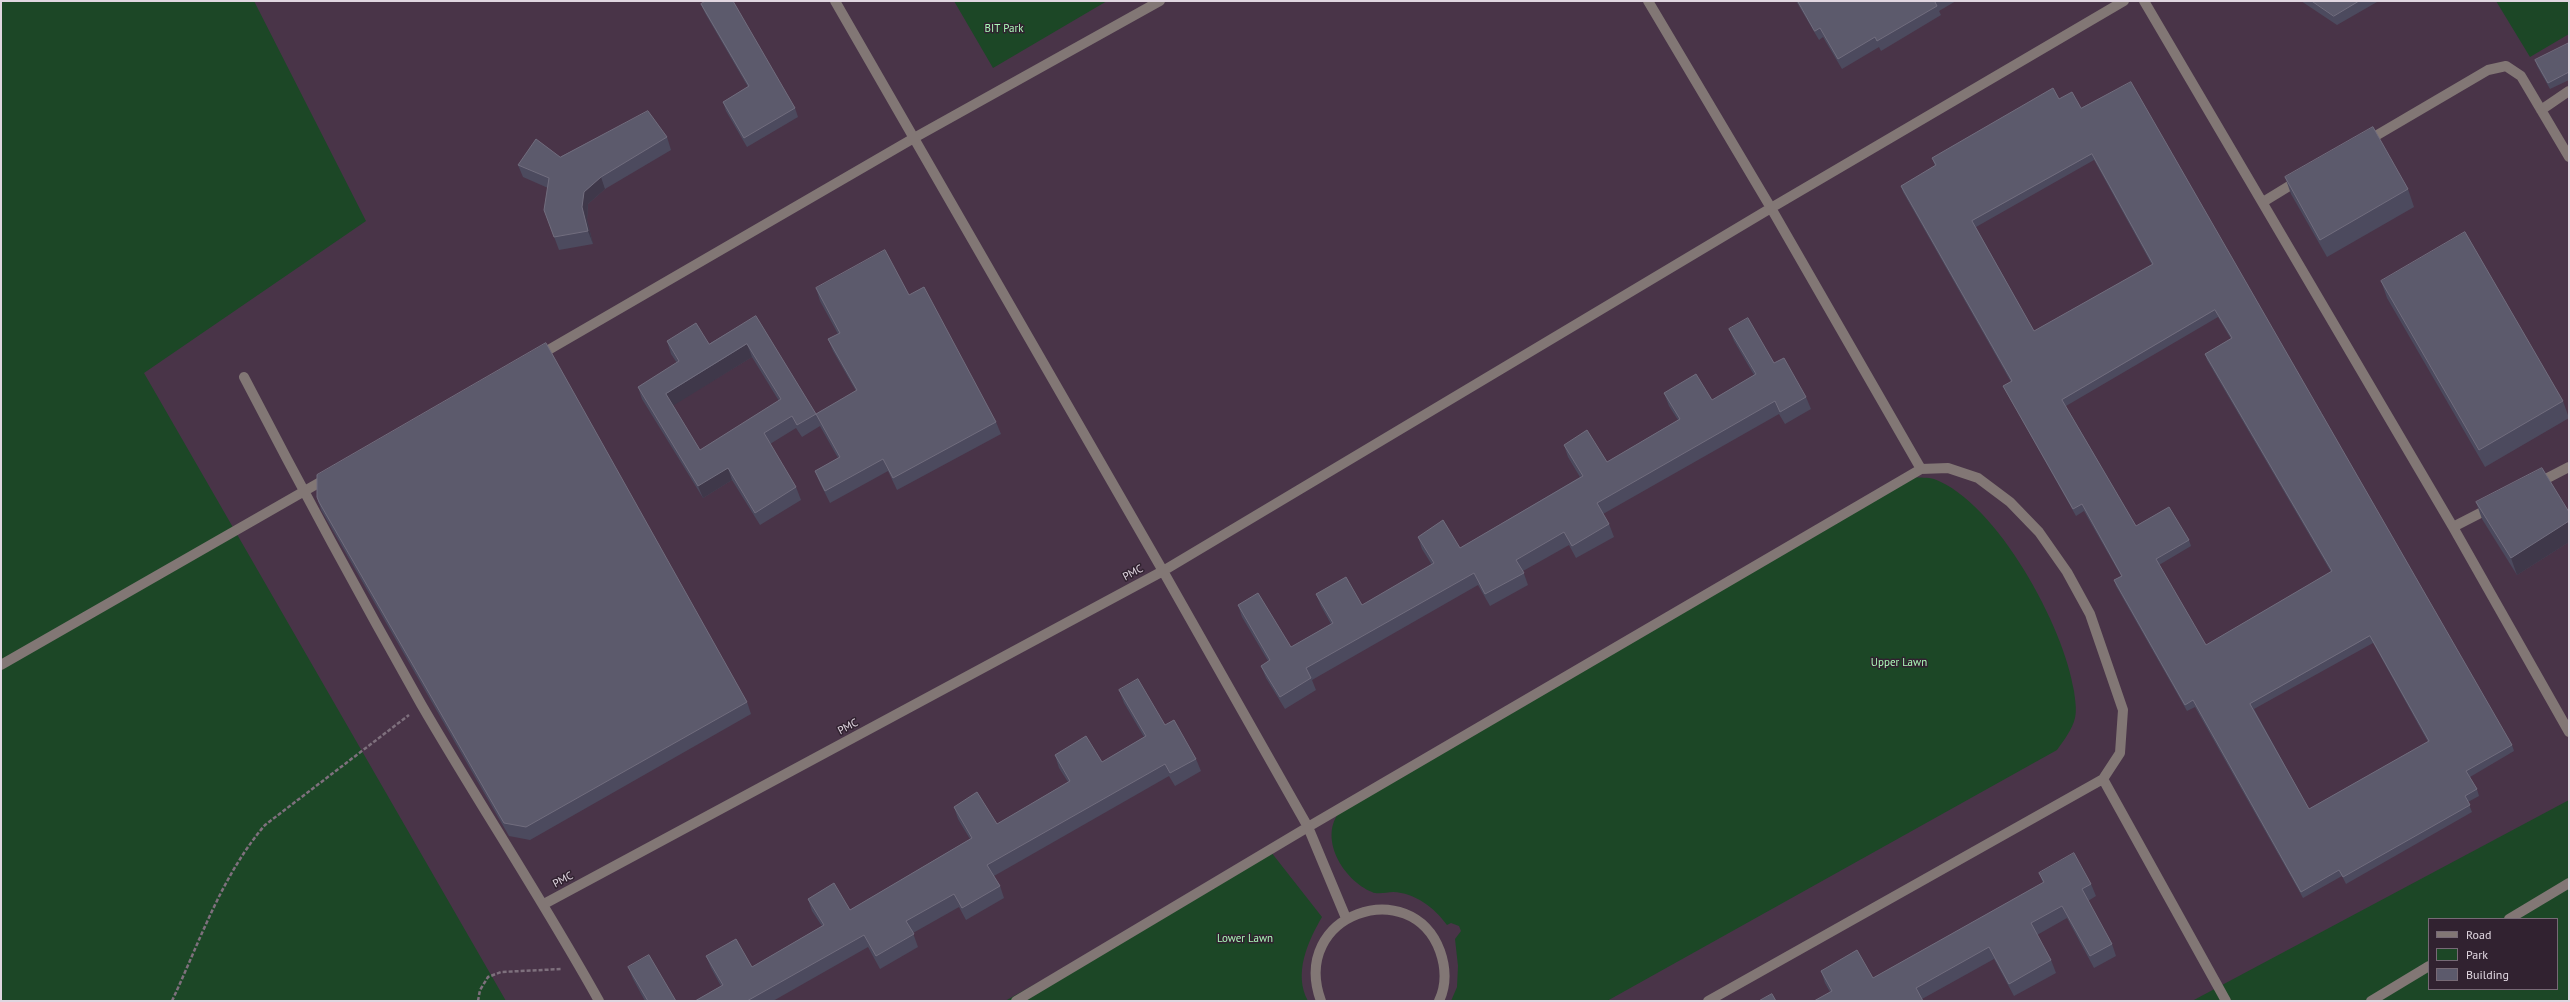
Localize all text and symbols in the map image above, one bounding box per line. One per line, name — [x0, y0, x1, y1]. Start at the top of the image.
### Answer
park label: BIT Park — [985, 22, 1023, 36]
street label: PMC — [1121, 562, 1145, 584]
park label: Upper Lawn — [1871, 656, 1927, 670]
street label: PMC — [836, 716, 860, 738]
street label: PMC — [551, 869, 575, 891]
legend — [2428, 918, 2558, 990]
text: Road — [2466, 927, 2491, 942]
park label: Lower Lawn — [1217, 932, 1273, 946]
text: Park — [2466, 947, 2488, 962]
text: Building — [2466, 967, 2509, 982]

